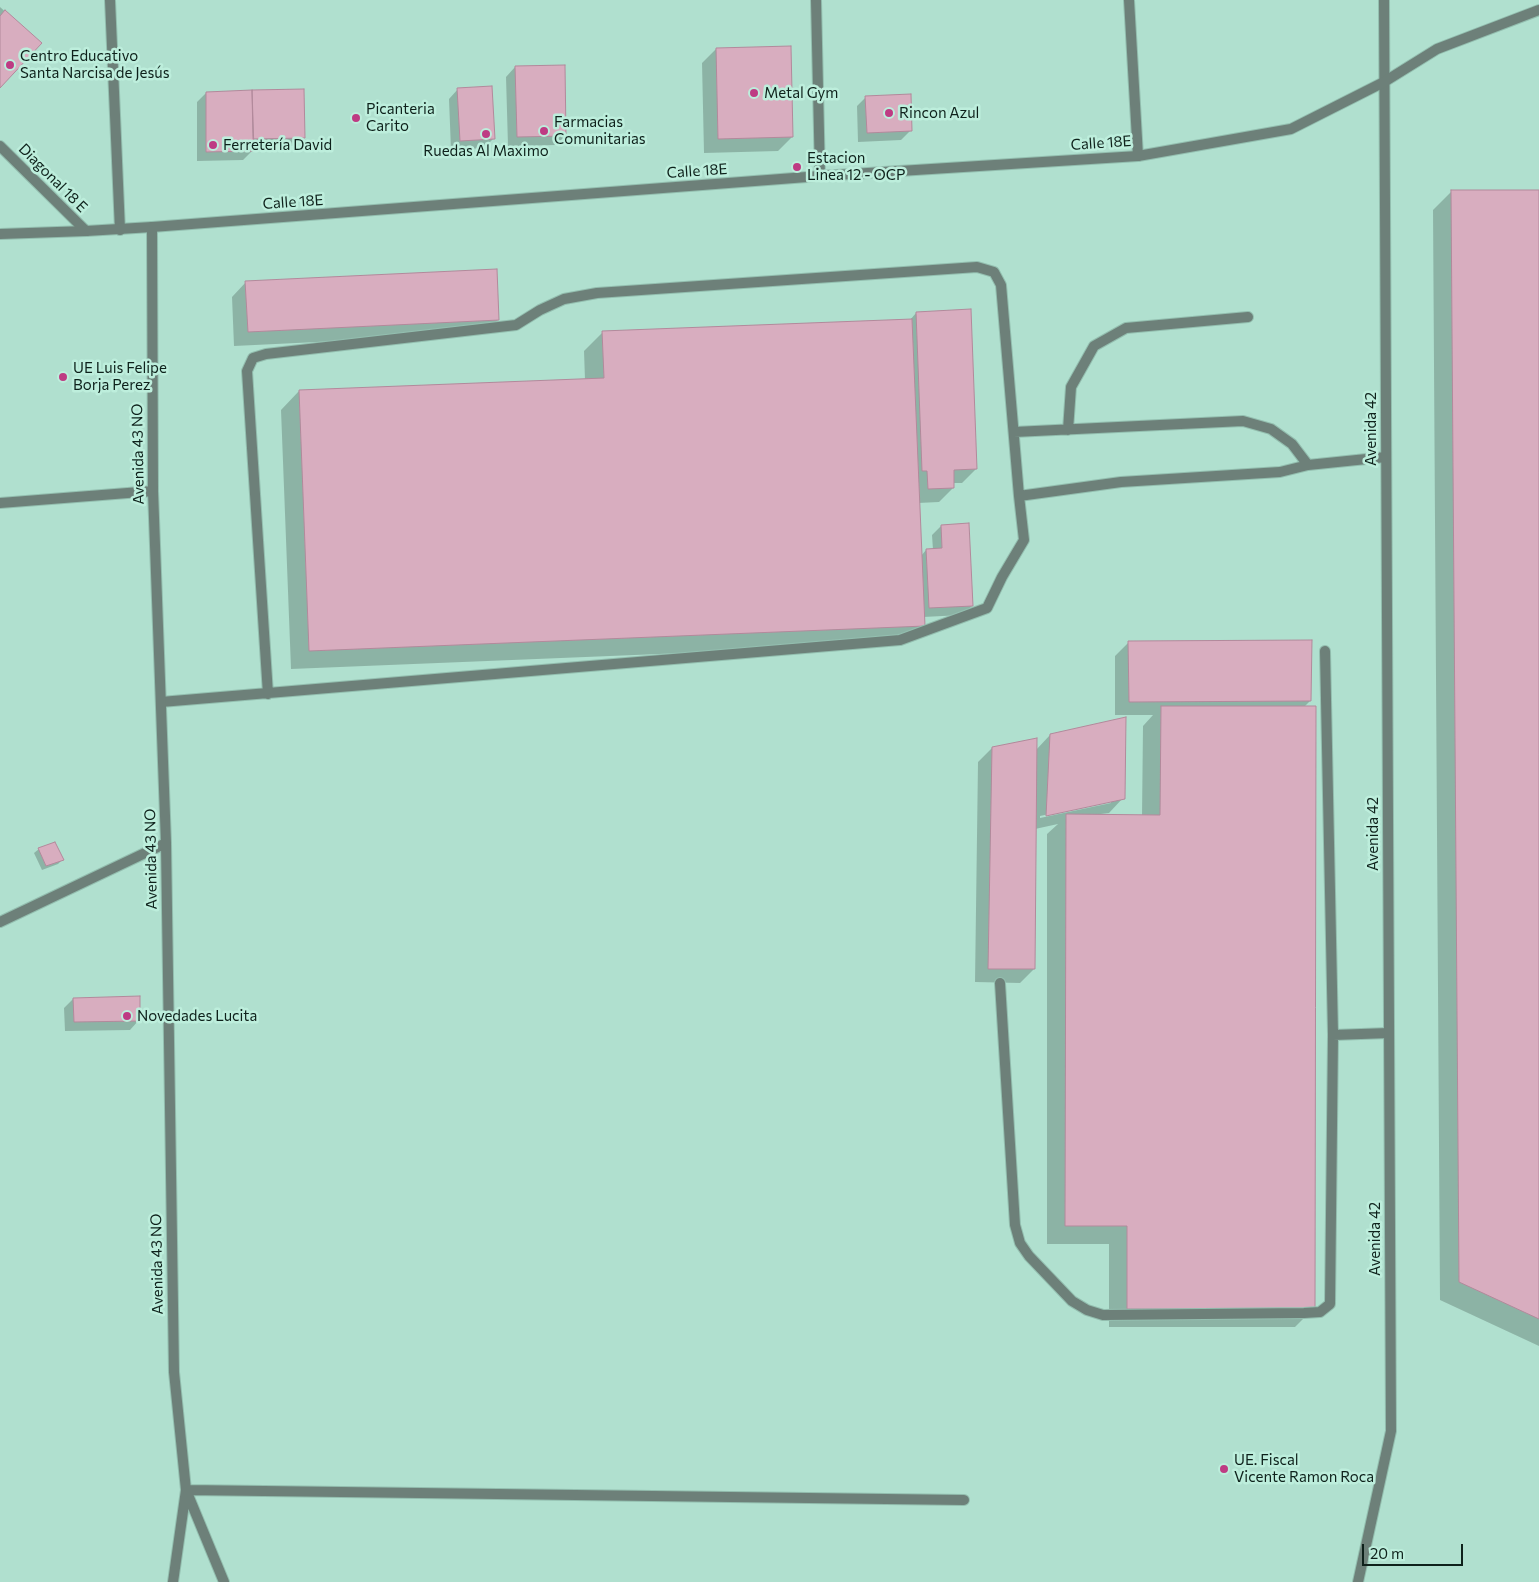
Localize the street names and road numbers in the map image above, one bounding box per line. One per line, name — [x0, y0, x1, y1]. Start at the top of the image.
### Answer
street label: Calle 18E — [1070, 132, 1132, 154]
street label: Diagonal 18 E — [15, 140, 91, 216]
street label: Calle 18E — [666, 160, 728, 182]
street label: Calle 18E — [262, 191, 324, 213]
street label: Avenida 42 — [1362, 392, 1380, 466]
street label: Avenida 43 NO — [128, 403, 148, 505]
street label: Avenida 42 — [1364, 797, 1382, 871]
street label: Avenida 43 NO — [141, 808, 161, 910]
street label: Avenida 42 — [1366, 1202, 1384, 1276]
street label: Avenida 43 NO — [147, 1213, 167, 1315]

